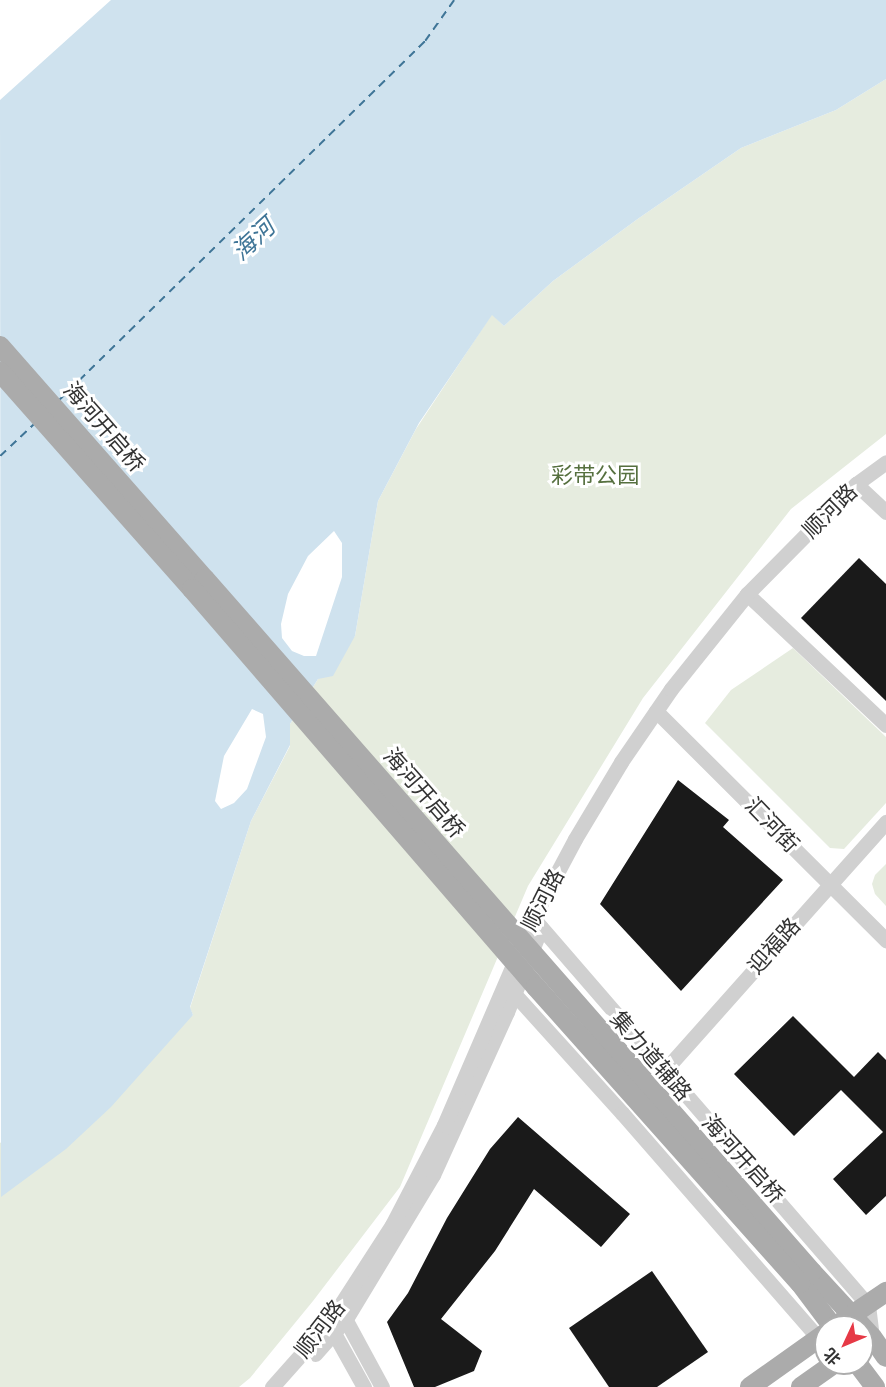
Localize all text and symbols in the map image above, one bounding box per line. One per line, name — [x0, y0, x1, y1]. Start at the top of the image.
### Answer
water label: 海河 — [227, 213, 281, 267]
street label: 海河开启桥 — [58, 377, 150, 477]
park label: 彩带公园 — [551, 463, 639, 489]
street label: 顺河路 — [797, 478, 863, 544]
street label: 海河开启桥 — [378, 743, 470, 843]
street label: 汇河街 — [740, 792, 804, 858]
street label: 顺河路 — [516, 865, 570, 935]
street label: 迎福路 — [742, 913, 806, 979]
street label: 集力道辅路 — [605, 1006, 697, 1106]
street label: 海河开启桥 — [696, 1109, 790, 1209]
street label: 顺河路 — [289, 1295, 351, 1363]
north arrow — [814, 1315, 874, 1375]
text: 北 — [820, 1343, 845, 1369]

